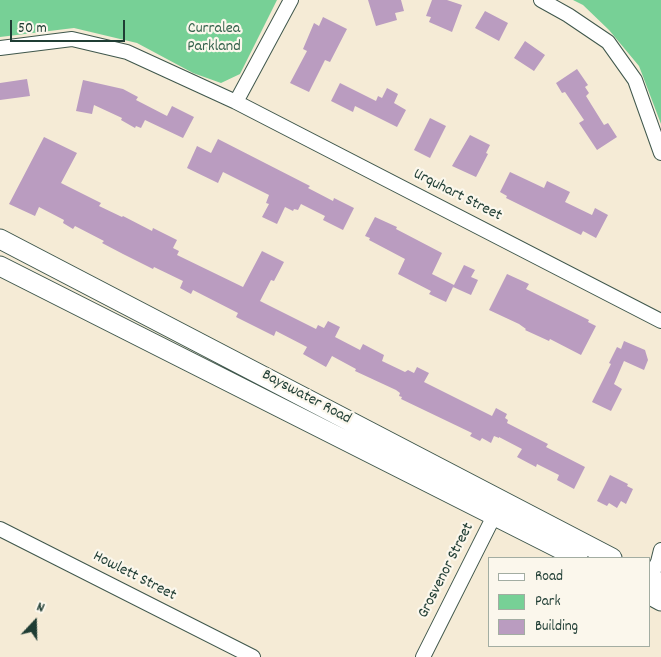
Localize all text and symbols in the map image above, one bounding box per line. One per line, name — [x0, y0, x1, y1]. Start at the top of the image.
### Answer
scale bar — [12, 10, 128, 42]
text: 50 m — [18, 18, 47, 40]
park label: Curralea Parkland — [187, 20, 241, 58]
street label: Urquhart Street — [409, 165, 505, 227]
street label: Bayswater Road — [258, 366, 354, 430]
street label: Grosvenor Street — [415, 520, 479, 622]
street label: Howlett Street — [89, 548, 179, 606]
legend — [488, 557, 651, 647]
text: Road — [535, 566, 563, 588]
text: Park — [535, 591, 561, 613]
north arrow — [10, 597, 60, 647]
text: N — [34, 597, 47, 619]
text: Building — [535, 616, 578, 638]

